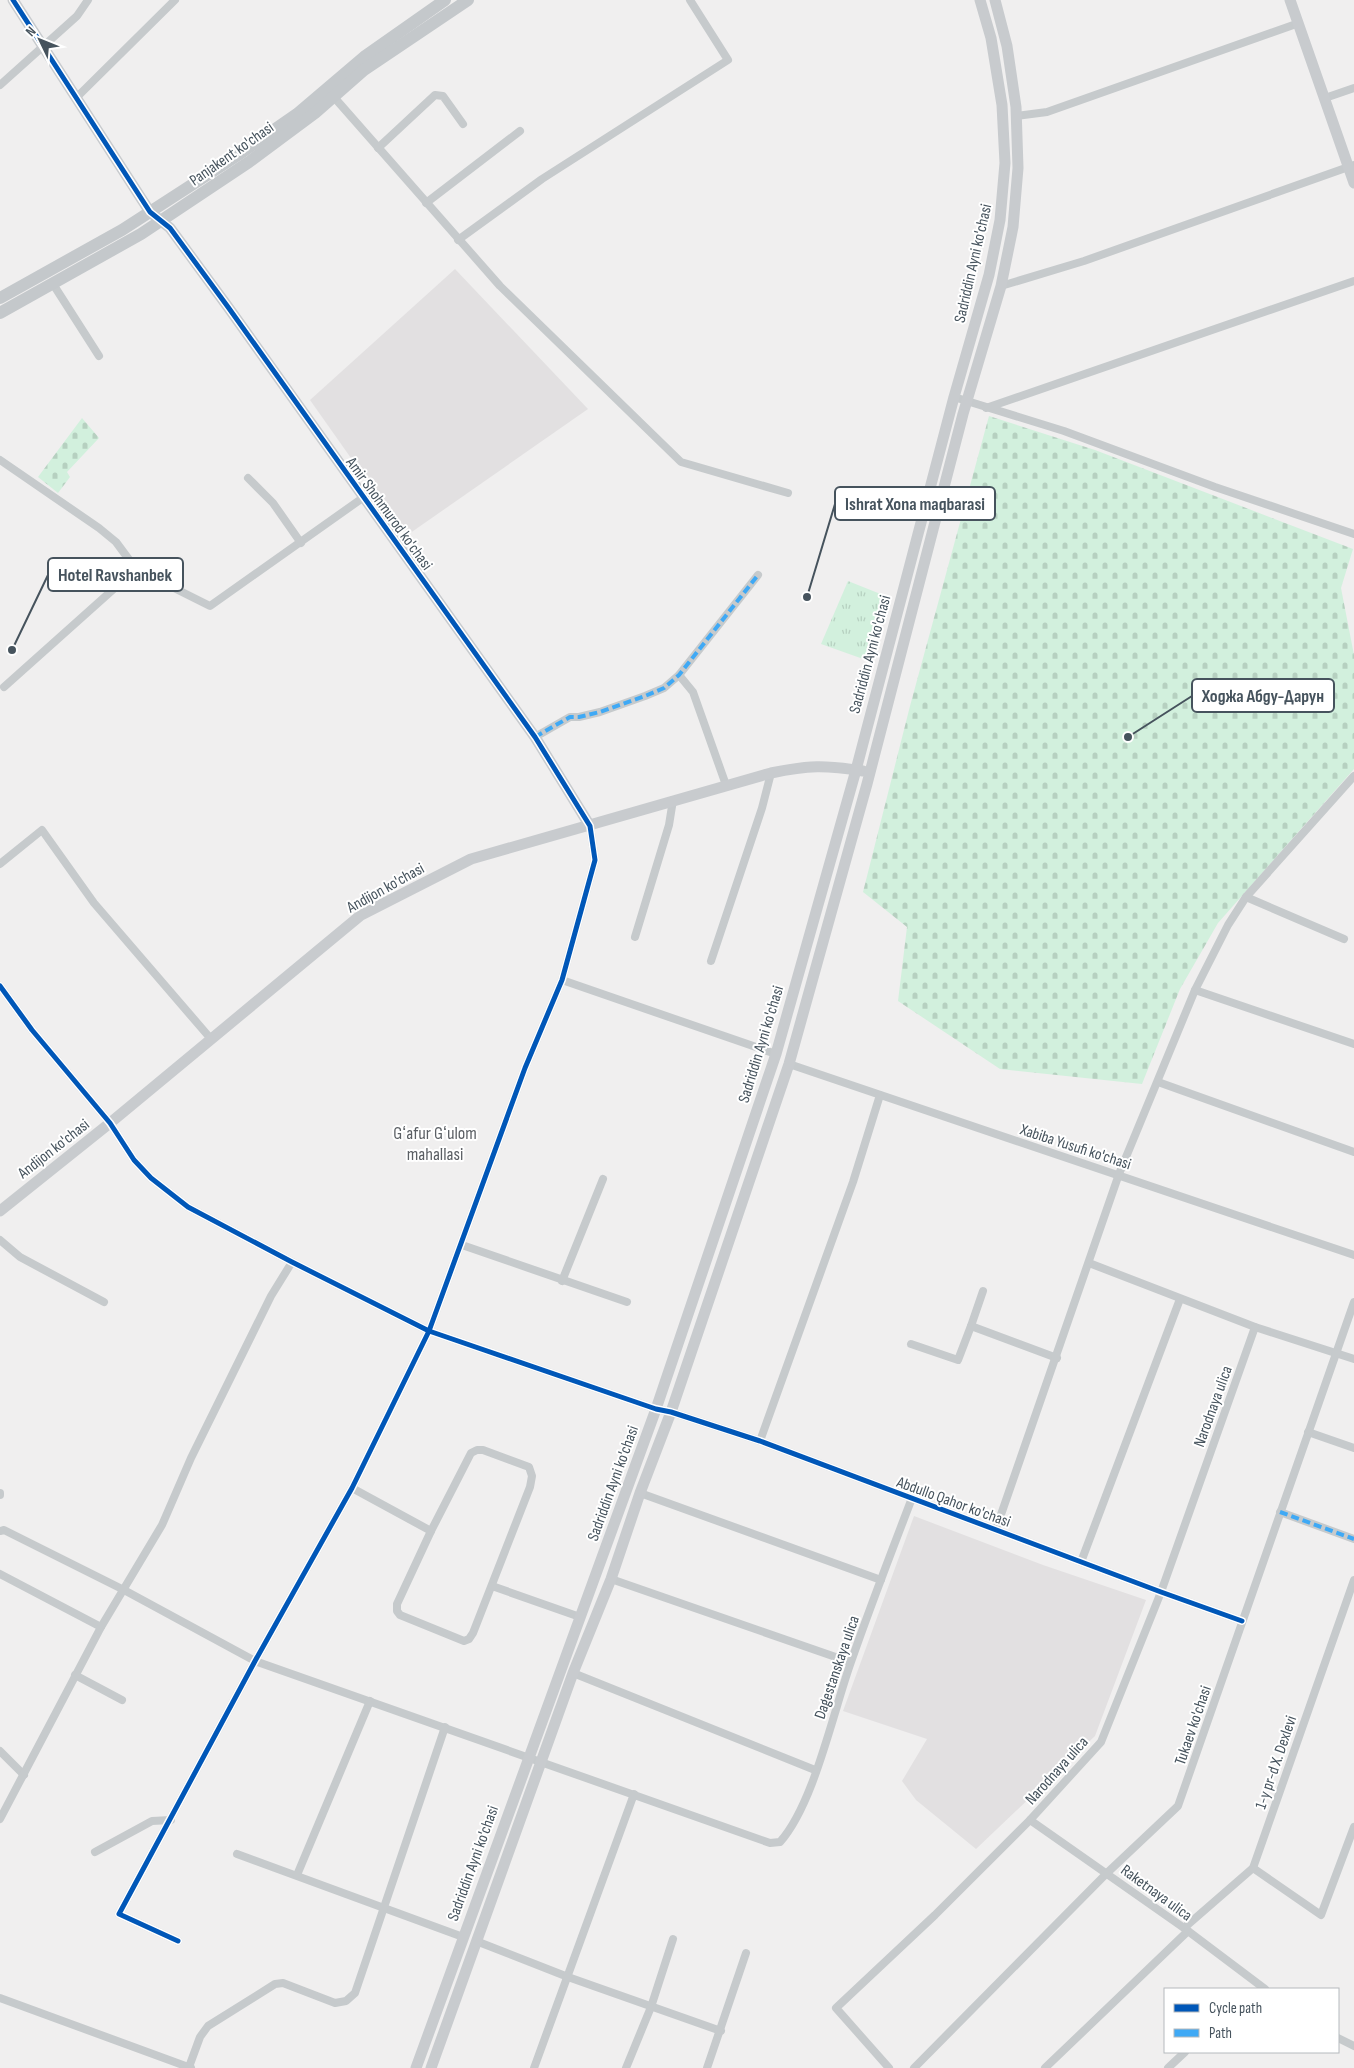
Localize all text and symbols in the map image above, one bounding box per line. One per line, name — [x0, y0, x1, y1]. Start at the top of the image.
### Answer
north arrow — [15, 15, 65, 65]
text: N — [22, 23, 40, 40]
street label: Panjakent ko'chasi — [186, 118, 278, 190]
street label: Sadriddin Ayni ko'chasi — [951, 202, 996, 325]
street label: Amir Shohmurod ko'chasi — [341, 453, 436, 574]
callout: Ishrat Хоnа mаqbаrasi — [835, 487, 995, 520]
text: Ishrat Хоnа mаqbаrasi — [845, 494, 985, 515]
callout: Hotel Ravshanbek — [48, 558, 183, 591]
text: Hotel Ravshanbek — [58, 565, 173, 586]
street label: Sadriddin Ayni ko'chasi — [846, 593, 895, 715]
callout: Ходжа Абду-Дарун — [1192, 679, 1334, 712]
text: Ходжа Абду-Дарун — [1201, 686, 1324, 707]
street label: Andijon ko'chasi — [343, 859, 428, 918]
street label: Sadriddin Ayni ko'chasi — [735, 984, 788, 1105]
street label: Andijon ko'chasi — [14, 1115, 94, 1184]
street label: Xabiba Yusufi ko'chasi — [1017, 1120, 1133, 1174]
district label: Gʻafur Gʻulom mahallasi — [393, 1123, 477, 1165]
street label: Narodnaya ulica — [1190, 1363, 1237, 1450]
street label: Sadriddin Ayni ko'chasi — [584, 1423, 643, 1544]
street label: Abdullo Qahor ko'chasi — [893, 1473, 1013, 1532]
street label: Dagestanskaya ulica — [811, 1613, 864, 1722]
street label: Tukaev ko'chasi — [1171, 1683, 1216, 1768]
street label: 1-y pr-d X. Dexlevi — [1252, 1713, 1301, 1812]
street label: Narodnaya ulica — [1022, 1733, 1093, 1809]
street label: Sadriddin Ayni ko'chasi — [444, 1803, 503, 1924]
street label: Raketnaya ulica — [1117, 1861, 1195, 1925]
legend — [1164, 1988, 1339, 2053]
text: Cycle path — [1209, 1999, 1262, 2018]
text: Path — [1209, 2024, 1232, 2043]

